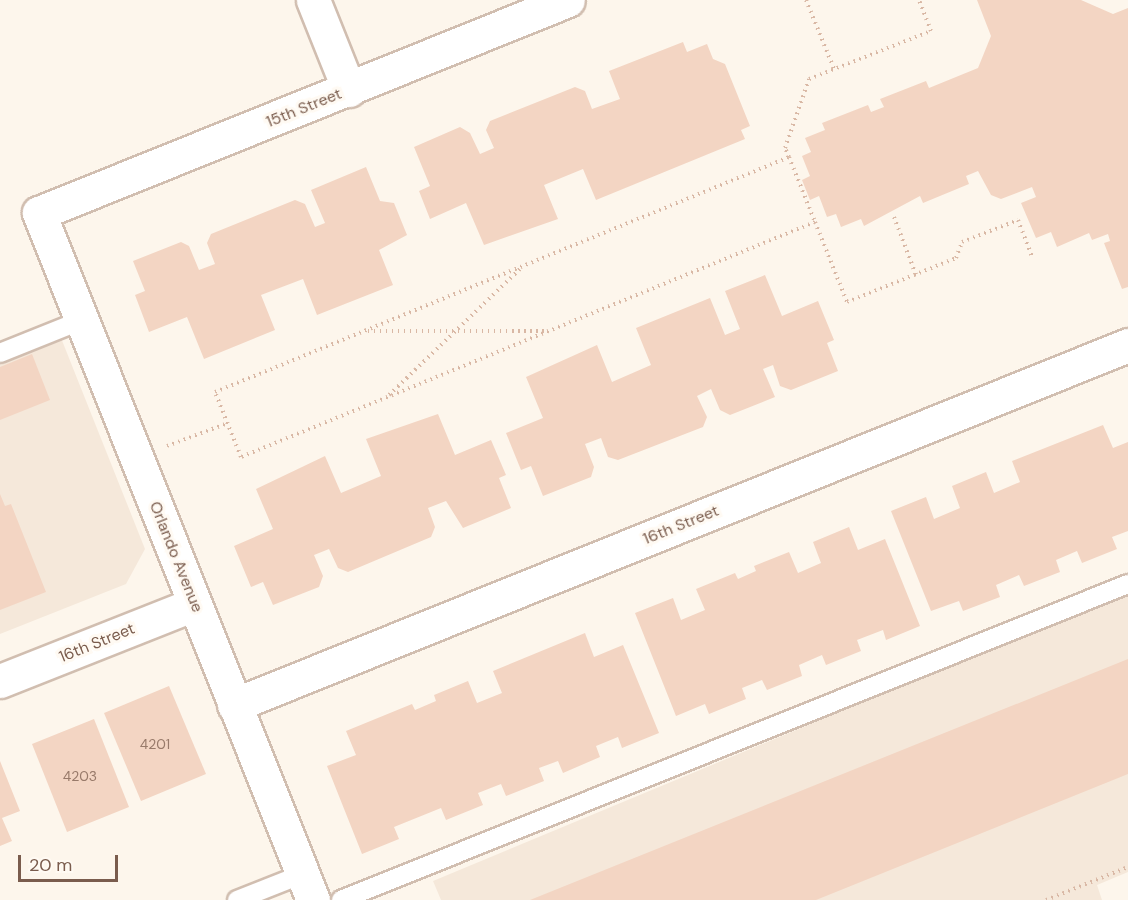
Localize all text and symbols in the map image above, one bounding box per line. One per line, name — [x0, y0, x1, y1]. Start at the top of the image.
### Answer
street label: 15th Street — [263, 84, 345, 132]
street label: Orlando Avenue — [145, 499, 207, 615]
street label: 16th Street — [640, 501, 722, 549]
street label: 16th Street — [56, 619, 138, 667]
house number: 4201 — [140, 736, 170, 752]
house number: 4203 — [63, 768, 97, 784]
scale bar — [21, 843, 122, 881]
text: 20 m — [29, 853, 72, 877]

